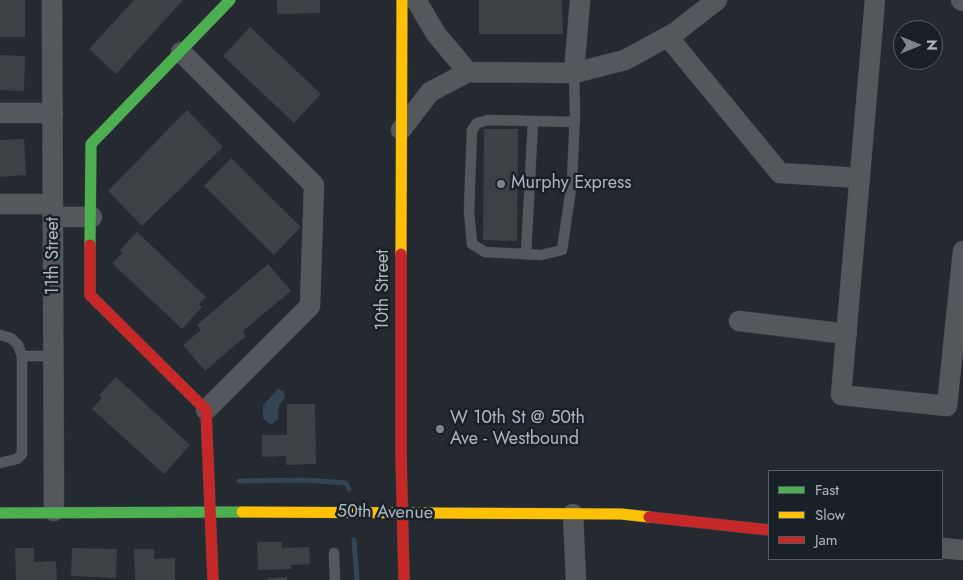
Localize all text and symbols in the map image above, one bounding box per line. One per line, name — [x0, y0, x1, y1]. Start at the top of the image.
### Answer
north arrow — [893, 20, 943, 70]
text: N — [922, 39, 942, 51]
place label: Murphy Express — [511, 173, 632, 195]
marker: Murphy Express — [495, 178, 507, 190]
street label: 11th Street — [43, 217, 65, 295]
street label: 10th Street — [373, 249, 395, 331]
place label: W 10th St @ 50th Ave - Westbound — [450, 408, 585, 450]
marker: W 10th St @ 50th Ave - Westbound — [434, 423, 446, 435]
legend — [768, 470, 943, 560]
text: Fast — [815, 479, 839, 501]
street label: 50th Avenue — [337, 501, 433, 525]
text: Slow — [815, 504, 845, 526]
text: Jam — [815, 529, 838, 551]

